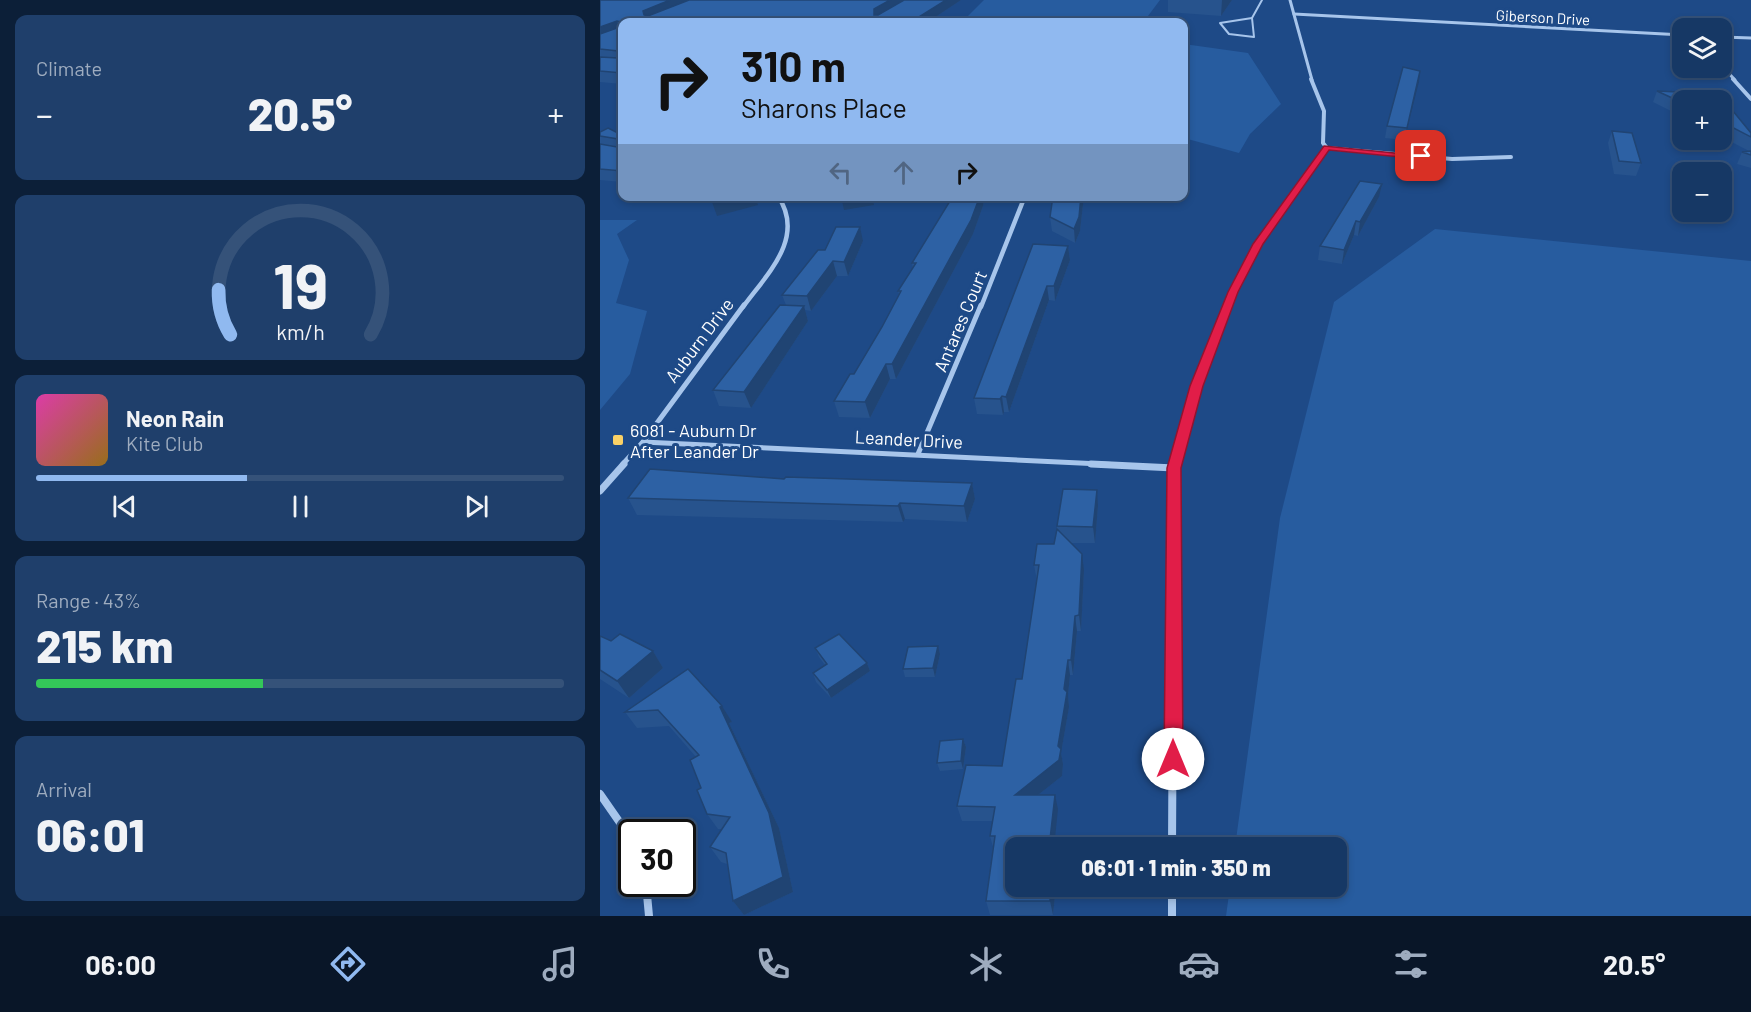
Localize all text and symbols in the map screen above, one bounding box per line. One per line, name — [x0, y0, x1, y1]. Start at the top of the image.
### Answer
street label: Giberson Drive — [1495, 6, 1591, 28]
map controls — [1672, 18, 1732, 222]
button: layers — [1672, 18, 1732, 78]
text: 310 m — [741, 40, 846, 90]
icon: right — [642, 42, 720, 120]
text: Climate — [36, 56, 102, 80]
text: 20.5° — [248, 86, 352, 140]
button: + — [1672, 90, 1732, 150]
text: Sharons Place — [741, 91, 907, 123]
text: − — [36, 94, 53, 134]
text: + — [548, 94, 564, 134]
pin — [1395, 130, 1446, 181]
icon: arrive — [1404, 139, 1437, 172]
icon: left — [824, 156, 857, 189]
icon: ahead — [887, 156, 920, 189]
icon: right — [950, 156, 983, 189]
button: − — [1672, 162, 1732, 222]
text: 19 — [272, 247, 328, 321]
street label: Antares Court — [929, 267, 991, 375]
street label: Auburn Drive — [660, 293, 738, 387]
text: km/h — [276, 319, 324, 344]
text: Neon Rain — [126, 405, 224, 431]
place label: 6081 - Auburn Dr After Leander Dr — [630, 419, 759, 462]
street label: Leander Drive — [854, 425, 964, 453]
text: Kite Club — [126, 431, 203, 455]
marker: 6081 - Auburn Dr After Leander Dr — [611, 433, 625, 447]
icon: previous — [108, 490, 141, 523]
icon: pause — [284, 490, 317, 523]
icon: next — [460, 490, 493, 523]
text: Range · 43% — [36, 588, 141, 612]
text: 215 km — [36, 618, 173, 672]
position arrow — [1141, 727, 1205, 791]
text: Arrival — [36, 777, 92, 801]
text: 06:01 — [36, 807, 144, 861]
speed limit sign: 30 — [618, 819, 696, 897]
text: 06:01 · 1 min · 350 m — [1081, 854, 1271, 880]
icon: directions — [327, 943, 369, 985]
icon: music — [539, 943, 581, 985]
icon: phone — [752, 943, 794, 985]
icon: climate — [965, 943, 1007, 985]
icon: car — [1178, 943, 1220, 985]
icon: filters — [1390, 943, 1432, 985]
text: 06:00 — [85, 948, 156, 980]
text: 20.5° — [1603, 948, 1666, 980]

